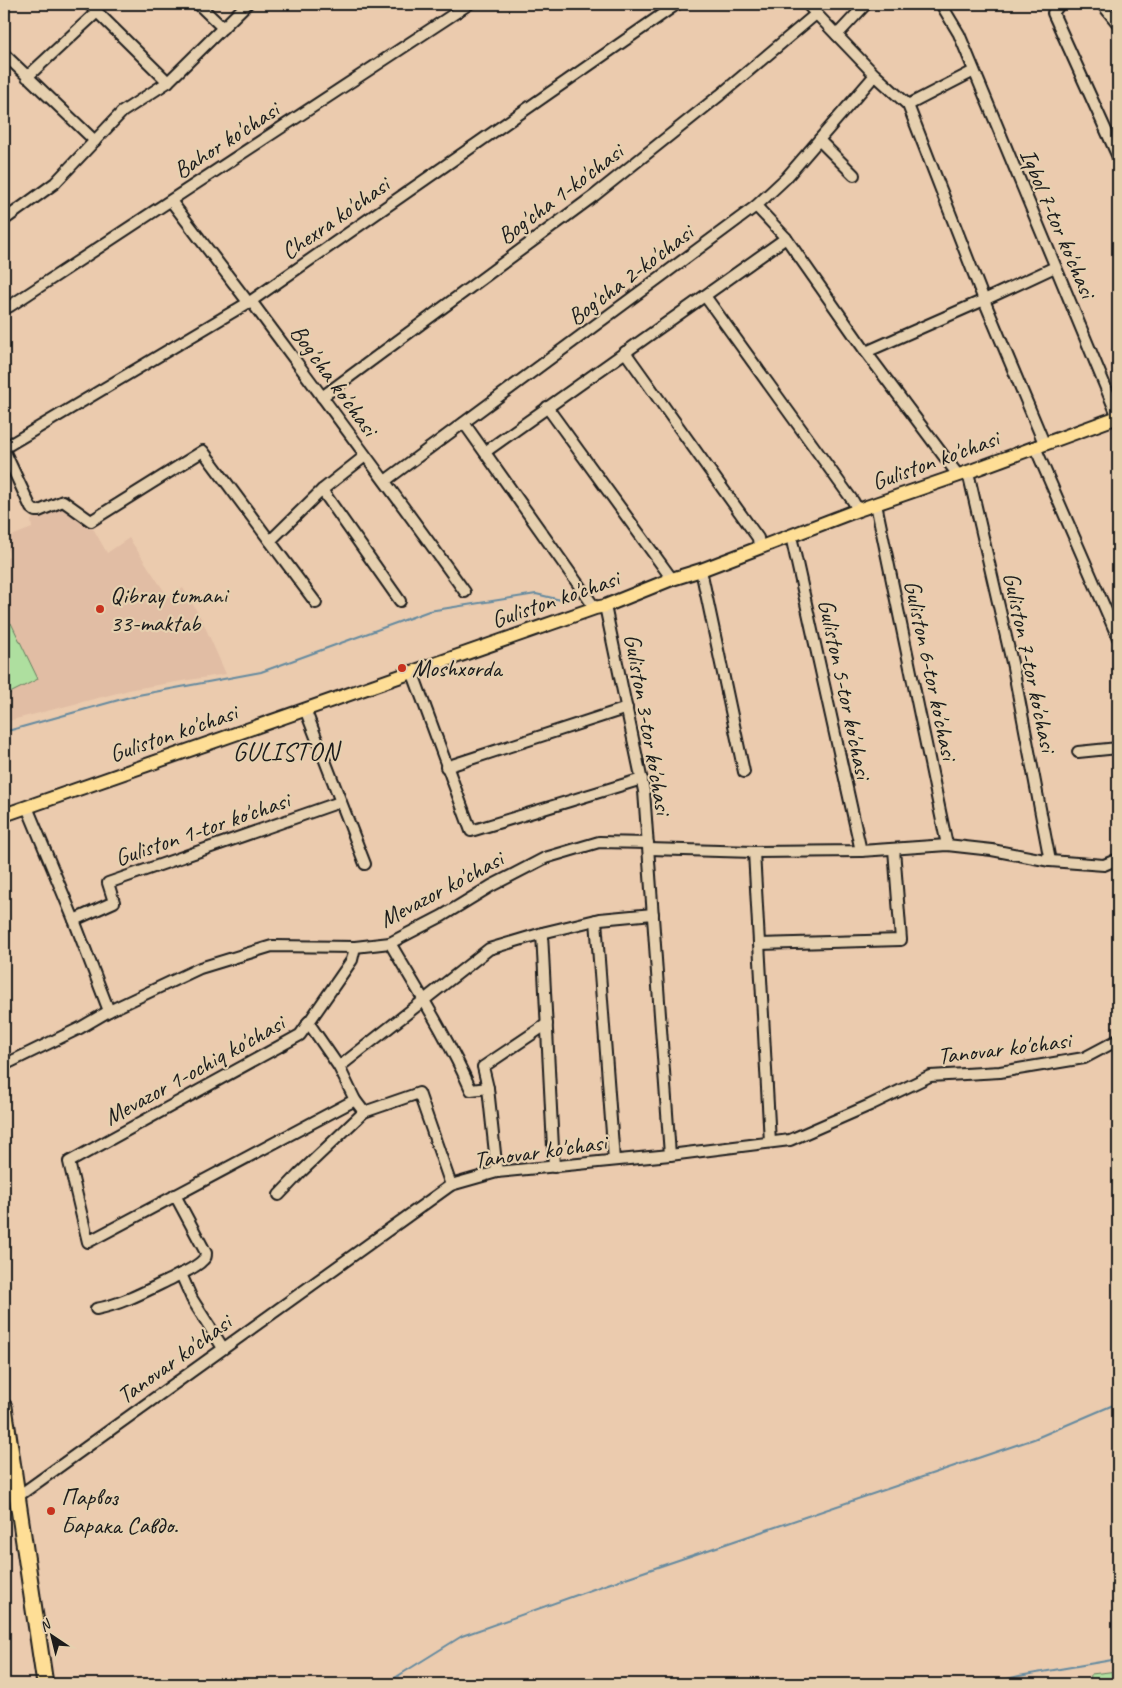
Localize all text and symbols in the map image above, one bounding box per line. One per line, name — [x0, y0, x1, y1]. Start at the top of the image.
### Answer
street label: Bahor ko'chasi — [168, 93, 286, 185]
street label: Bog'cha 1-ko'chasi — [491, 136, 631, 251]
street label: Iqbol 7-tor ko'chasi — [1013, 144, 1104, 304]
street label: Chexra ko'chasi — [275, 168, 397, 266]
street label: Bog'cha 2-ko'chasi — [561, 217, 701, 332]
street label: Bog'cha ko'chasi — [283, 318, 386, 444]
street label: Guliston ko'chasi — [867, 422, 1005, 497]
street label: Guliston ko'chasi — [487, 562, 625, 635]
street label: Guliston 7-tor ko'chasi — [996, 570, 1064, 757]
street label: Guliston 6-tor ko'chasi — [897, 578, 965, 765]
place label: Qibray tumani 33-maktab — [110, 580, 230, 638]
street label: Guliston 5-tor ko'chasi — [811, 597, 879, 784]
marker: Qibray tumani 33-maktab — [94, 603, 106, 615]
street label: Guliston 3-tor ko'chasi — [617, 631, 679, 819]
place label: Moshxorda — [412, 653, 504, 683]
marker: Moshxorda — [396, 662, 408, 674]
street label: Guliston ko'chasi — [105, 696, 243, 769]
district label: GULISTON — [233, 735, 343, 768]
street label: Guliston 1-tor ko'chasi — [111, 784, 296, 873]
street label: Mevazor ko'chasi — [374, 843, 510, 934]
street label: Mevazor 1-ochiq ko'chasi — [99, 1007, 292, 1132]
street label: Tanovar ko'chasi — [936, 1025, 1075, 1071]
street label: Tanovar ko'chasi — [472, 1126, 611, 1175]
street label: Tanovar ko'chasi — [111, 1306, 239, 1410]
place label: Парвоз Барака Савдо. — [61, 1482, 178, 1540]
marker: Парвоз Барака Савдо. — [45, 1505, 57, 1517]
north arrow — [28, 1610, 78, 1660]
text: N — [36, 1615, 55, 1635]

